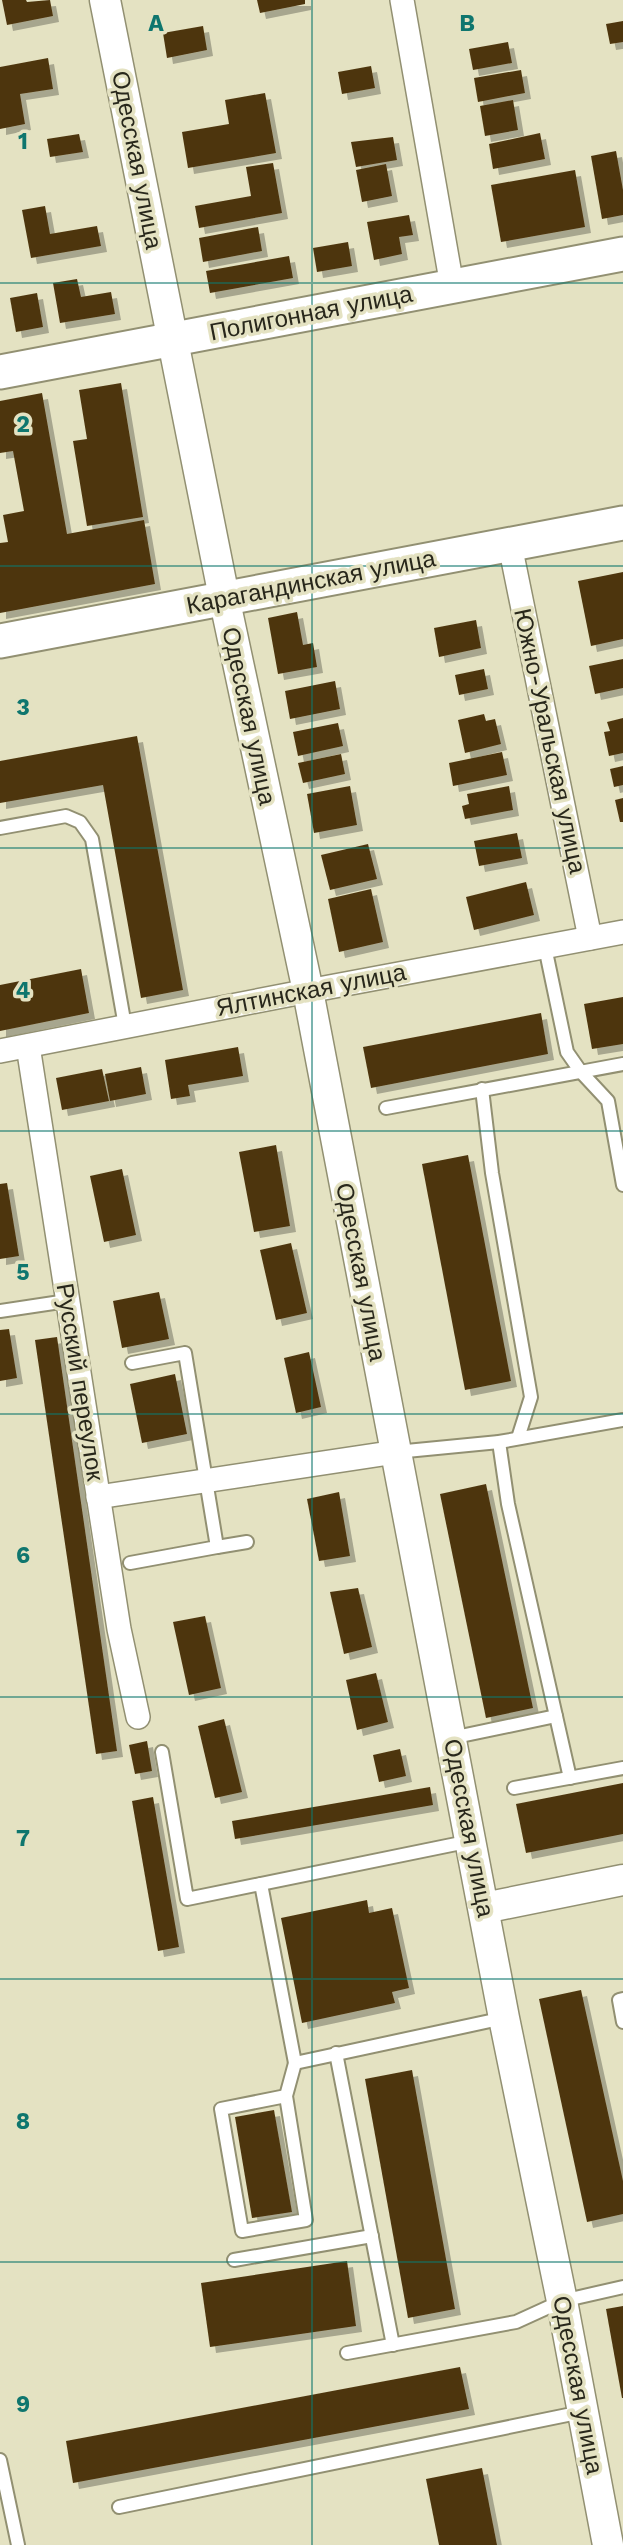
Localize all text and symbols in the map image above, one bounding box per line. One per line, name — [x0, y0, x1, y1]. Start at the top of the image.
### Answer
text: A — [148, 10, 164, 37]
text: B — [459, 10, 475, 37]
street label: Одесская улица — [106, 68, 168, 252]
text: 1 — [18, 128, 28, 155]
street label: Полигонная улица — [207, 279, 415, 346]
text: 2 — [16, 411, 30, 438]
street label: Карагандинская улица — [184, 544, 439, 620]
street label: Южно-Уральская улица — [508, 606, 592, 877]
street label: Одесская улица — [216, 625, 282, 808]
text: 3 — [16, 694, 30, 721]
street label: Ялтинская улица — [214, 958, 409, 1022]
text: 4 — [16, 977, 31, 1004]
street label: Одесская улица — [330, 1180, 392, 1364]
text: 5 — [16, 1259, 30, 1286]
street label: Русский переулок — [51, 1281, 110, 1483]
text: 6 — [16, 1542, 30, 1569]
street label: Одесская улица — [438, 1736, 500, 1920]
text: 7 — [16, 1825, 30, 1852]
text: 8 — [16, 2108, 30, 2135]
street label: Одесская улица — [547, 2293, 609, 2477]
text: 9 — [16, 2391, 30, 2418]

